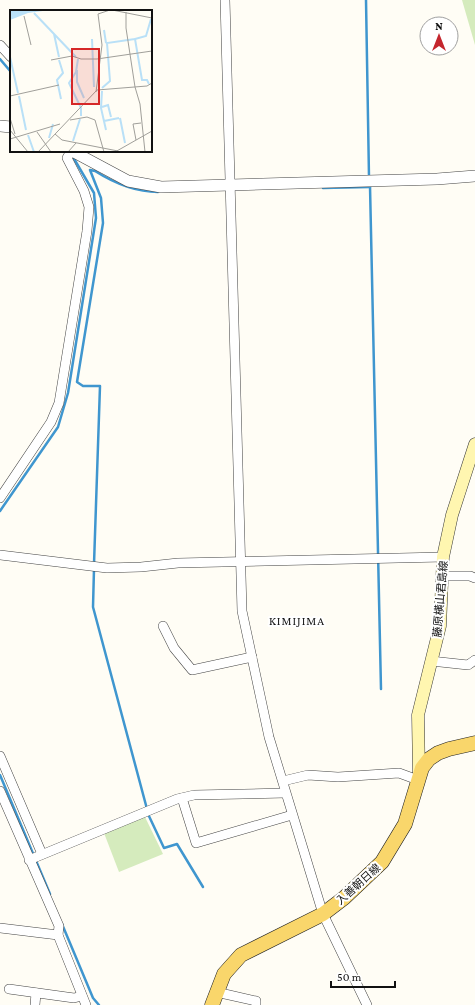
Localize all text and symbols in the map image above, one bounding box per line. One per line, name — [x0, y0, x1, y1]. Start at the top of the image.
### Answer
inset map — [10, 10, 152, 152]
north arrow — [419, 16, 459, 56]
text: N — [435, 20, 443, 32]
street label: 藤原横山君島線 — [431, 560, 449, 638]
district label: KIMIJIMA — [269, 614, 325, 628]
street label: 入善朝日線 — [334, 861, 382, 907]
scale bar — [331, 963, 395, 989]
text: 50 m — [337, 970, 362, 984]

